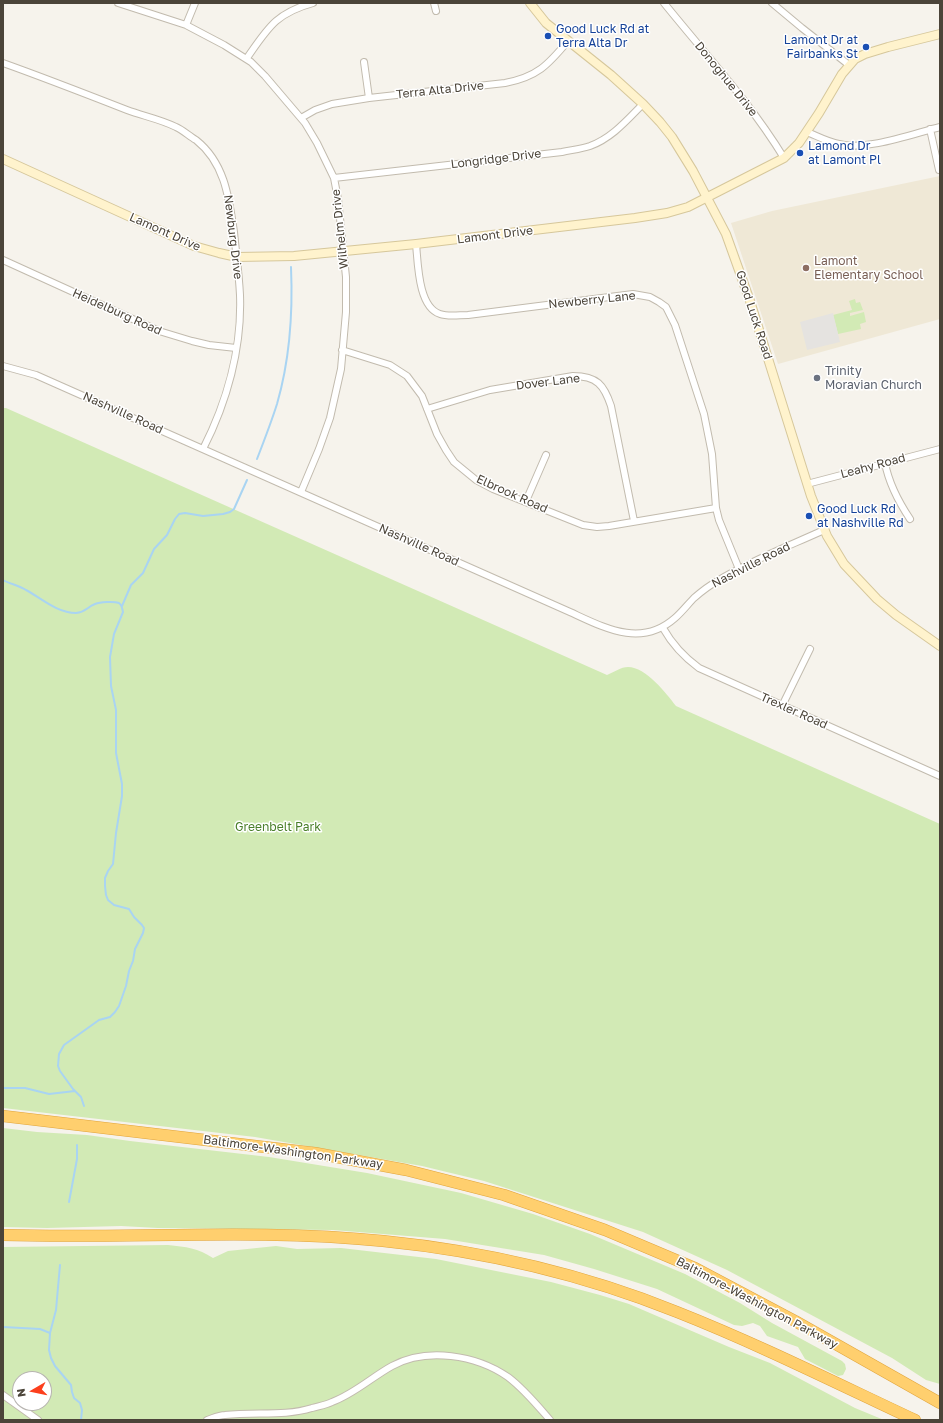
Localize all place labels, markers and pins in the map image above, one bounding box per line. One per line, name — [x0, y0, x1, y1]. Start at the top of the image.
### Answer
place label: Good Luck Rd at Terra Alta Dr — [556, 22, 649, 50]
marker: Good Luck Rd at Terra Alta Dr — [543, 31, 553, 41]
place label: Lamont Dr at Fairbanks St — [784, 33, 858, 61]
marker: Lamont Dr at Fairbanks St — [861, 42, 871, 52]
place label: Lamond Dr at Lamont Pl — [808, 139, 881, 167]
marker: Lamond Dr at Lamont Pl — [795, 148, 805, 158]
place label: Lamont Elementary School — [814, 254, 923, 282]
marker: Lamont Elementary School — [801, 263, 811, 273]
place label: Trinity Moravian Church — [825, 364, 922, 392]
marker: Trinity Moravian Church — [812, 373, 822, 383]
place label: Good Luck Rd at Nashville Rd — [817, 502, 904, 530]
marker: Good Luck Rd at Nashville Rd — [804, 511, 814, 521]

